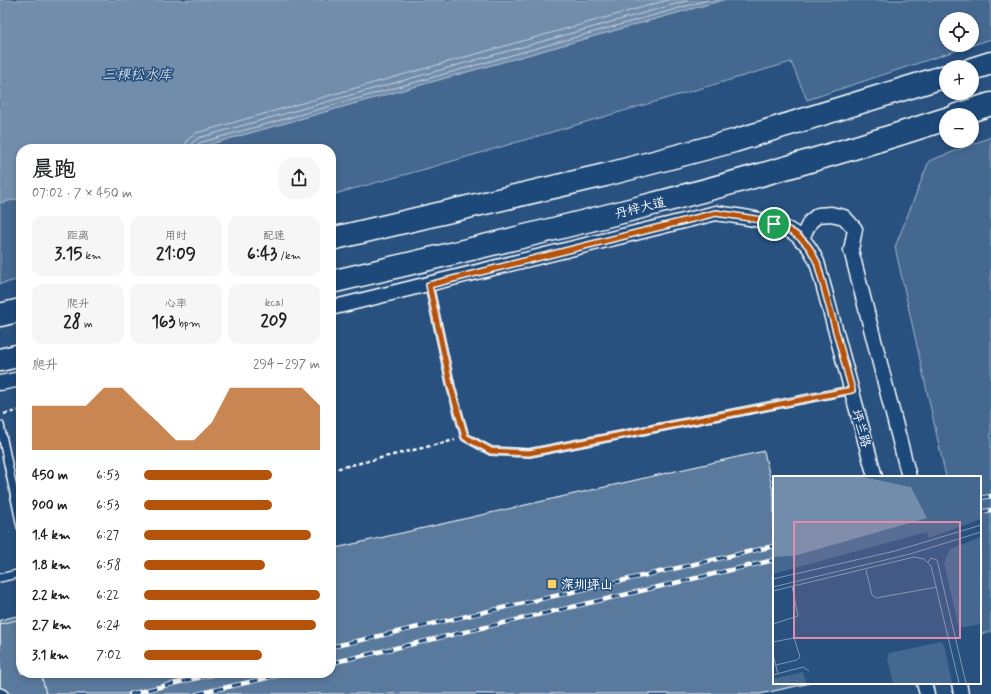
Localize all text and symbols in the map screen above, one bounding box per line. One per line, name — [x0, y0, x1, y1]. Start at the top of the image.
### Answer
map controls — [939, 12, 979, 148]
button: locate — [939, 12, 979, 52]
button: + — [939, 60, 979, 100]
water label: 三棵松水库 — [102, 66, 173, 84]
button: − — [939, 108, 979, 148]
text: 晨跑 — [32, 156, 76, 184]
button: share — [278, 157, 320, 199]
text: 07:02 · 7 × 450 m — [32, 185, 132, 202]
street label: 丹梓大道 — [613, 194, 668, 223]
pin — [757, 207, 791, 241]
icon: arrive — [763, 213, 785, 235]
text: 距离 — [67, 229, 89, 243]
text: 用时 — [165, 229, 187, 243]
text: 配速 — [263, 229, 285, 243]
text: 3.15 — [55, 243, 82, 265]
text: 21:09 — [156, 243, 196, 265]
text: 6:43 — [247, 243, 277, 265]
text: km — [82, 249, 101, 263]
text: /km — [277, 249, 301, 263]
text: kcal — [265, 296, 283, 310]
text: 爬升 — [67, 297, 89, 311]
text: 心率 — [165, 297, 187, 311]
text: 209 — [261, 310, 288, 332]
text: 28 — [63, 311, 81, 333]
text: 163 — [151, 311, 175, 333]
text: m — [81, 317, 93, 331]
text: bpm — [175, 317, 201, 331]
text: 294–297 m — [253, 356, 320, 373]
text: 爬升 — [32, 357, 58, 374]
street label: 坪兰路 — [847, 407, 874, 450]
text: 450 m — [32, 467, 68, 484]
text: 6:53 — [96, 467, 119, 484]
inset map — [773, 476, 981, 684]
text: 900 m — [32, 497, 68, 514]
text: 6:53 — [96, 497, 119, 514]
text: 1.4 km — [32, 527, 71, 544]
text: 6:27 — [96, 527, 119, 544]
text: 1.8 km — [32, 557, 70, 574]
text: 6:58 — [96, 557, 121, 574]
place label: 深圳坪山 — [561, 577, 613, 594]
marker: 深圳坪山 — [546, 578, 558, 590]
text: 2.2 km — [32, 587, 70, 604]
text: 6:22 — [96, 587, 119, 604]
text: 2.7 km — [32, 617, 71, 634]
text: 6:24 — [96, 617, 120, 634]
text: 3.1 km — [32, 647, 69, 664]
text: 7:02 — [96, 647, 122, 664]

